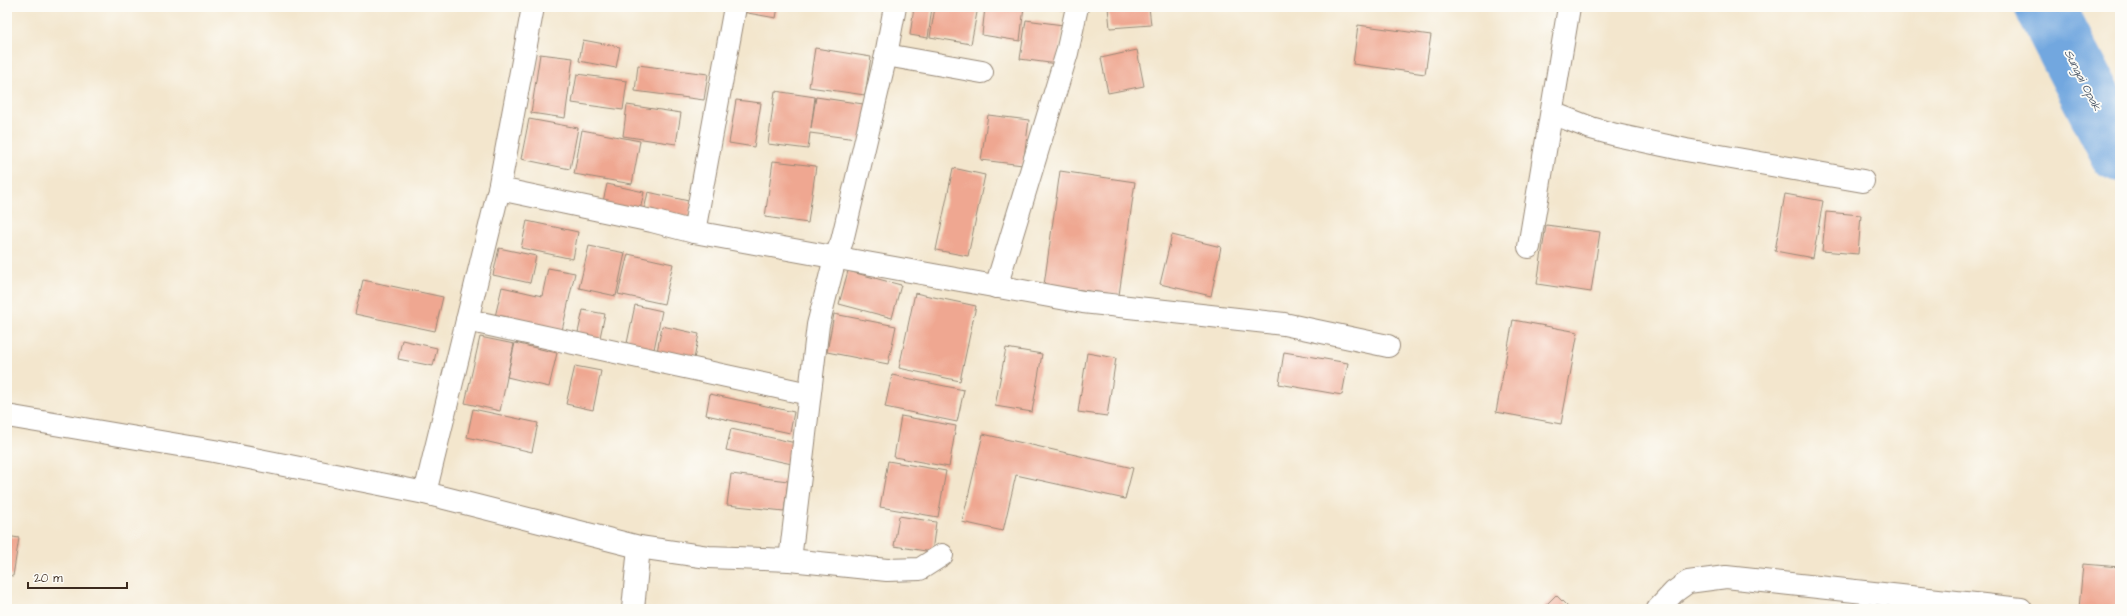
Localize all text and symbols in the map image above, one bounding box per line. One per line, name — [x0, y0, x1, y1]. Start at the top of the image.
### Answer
water label: Sungai Opak — [2059, 47, 2106, 115]
scale bar — [28, 564, 127, 590]
text: 20 m — [34, 570, 63, 587]

